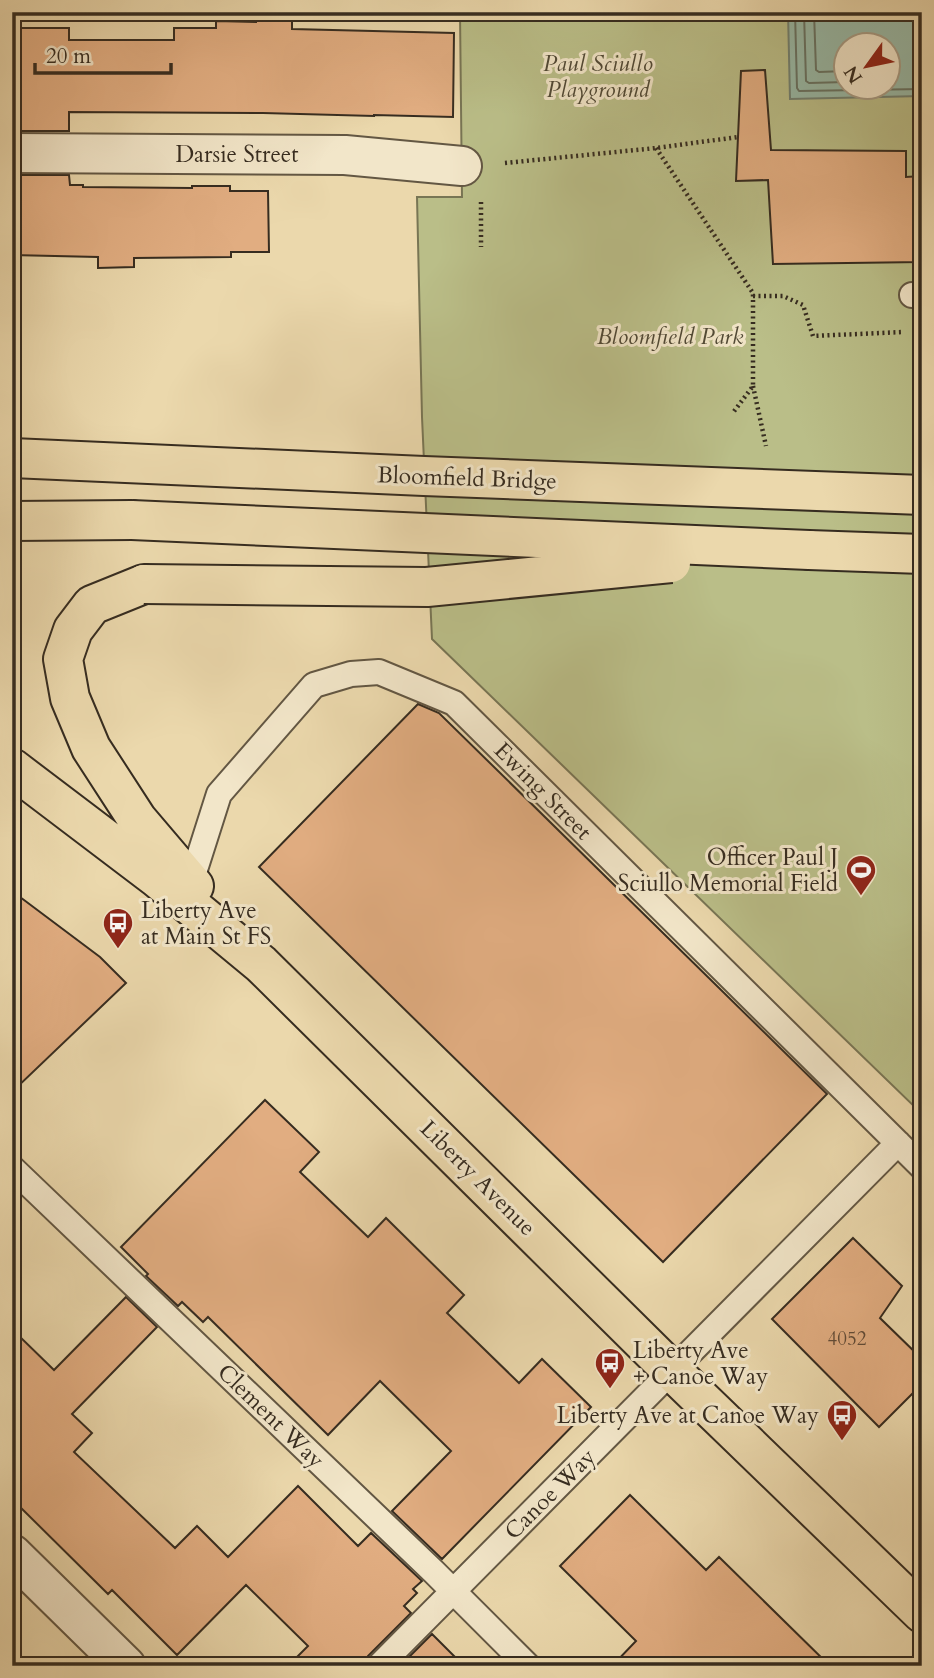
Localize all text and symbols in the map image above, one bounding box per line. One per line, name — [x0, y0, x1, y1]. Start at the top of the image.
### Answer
scale bar — [35, 32, 172, 76]
north arrow — [832, 32, 902, 102]
text: 20 m — [46, 42, 91, 71]
park label: Paul Sciullo Playground — [543, 48, 653, 105]
text: N — [838, 60, 869, 89]
street label: Darsie Street — [175, 139, 299, 170]
park label: Bloomfield Park — [597, 321, 744, 352]
street label: Bloomfield Bridge — [377, 459, 557, 497]
street label: Ewing Street — [487, 735, 599, 847]
place label: Officer Paul J Sciullo Memorial Field — [618, 842, 839, 899]
sports icon: Officer Paul J Sciullo Memorial Field — [844, 853, 878, 897]
place label: Liberty Ave at Main St FS — [141, 895, 271, 952]
bus stop icon: Liberty Ave at Main St FS — [101, 906, 135, 950]
street label: Liberty Avenue — [413, 1113, 543, 1243]
house number: 4052 — [828, 1326, 867, 1352]
place label: Liberty Ave + Canoe Way — [633, 1335, 768, 1392]
bus stop icon: Liberty Ave + Canoe Way — [593, 1346, 627, 1390]
street label: Clement Way — [211, 1357, 331, 1475]
bus stop icon: Liberty Ave at Canoe Way — [825, 1398, 859, 1442]
place label: Liberty Ave at Canoe Way — [557, 1400, 819, 1431]
street label: Canoe Way — [498, 1442, 602, 1546]

